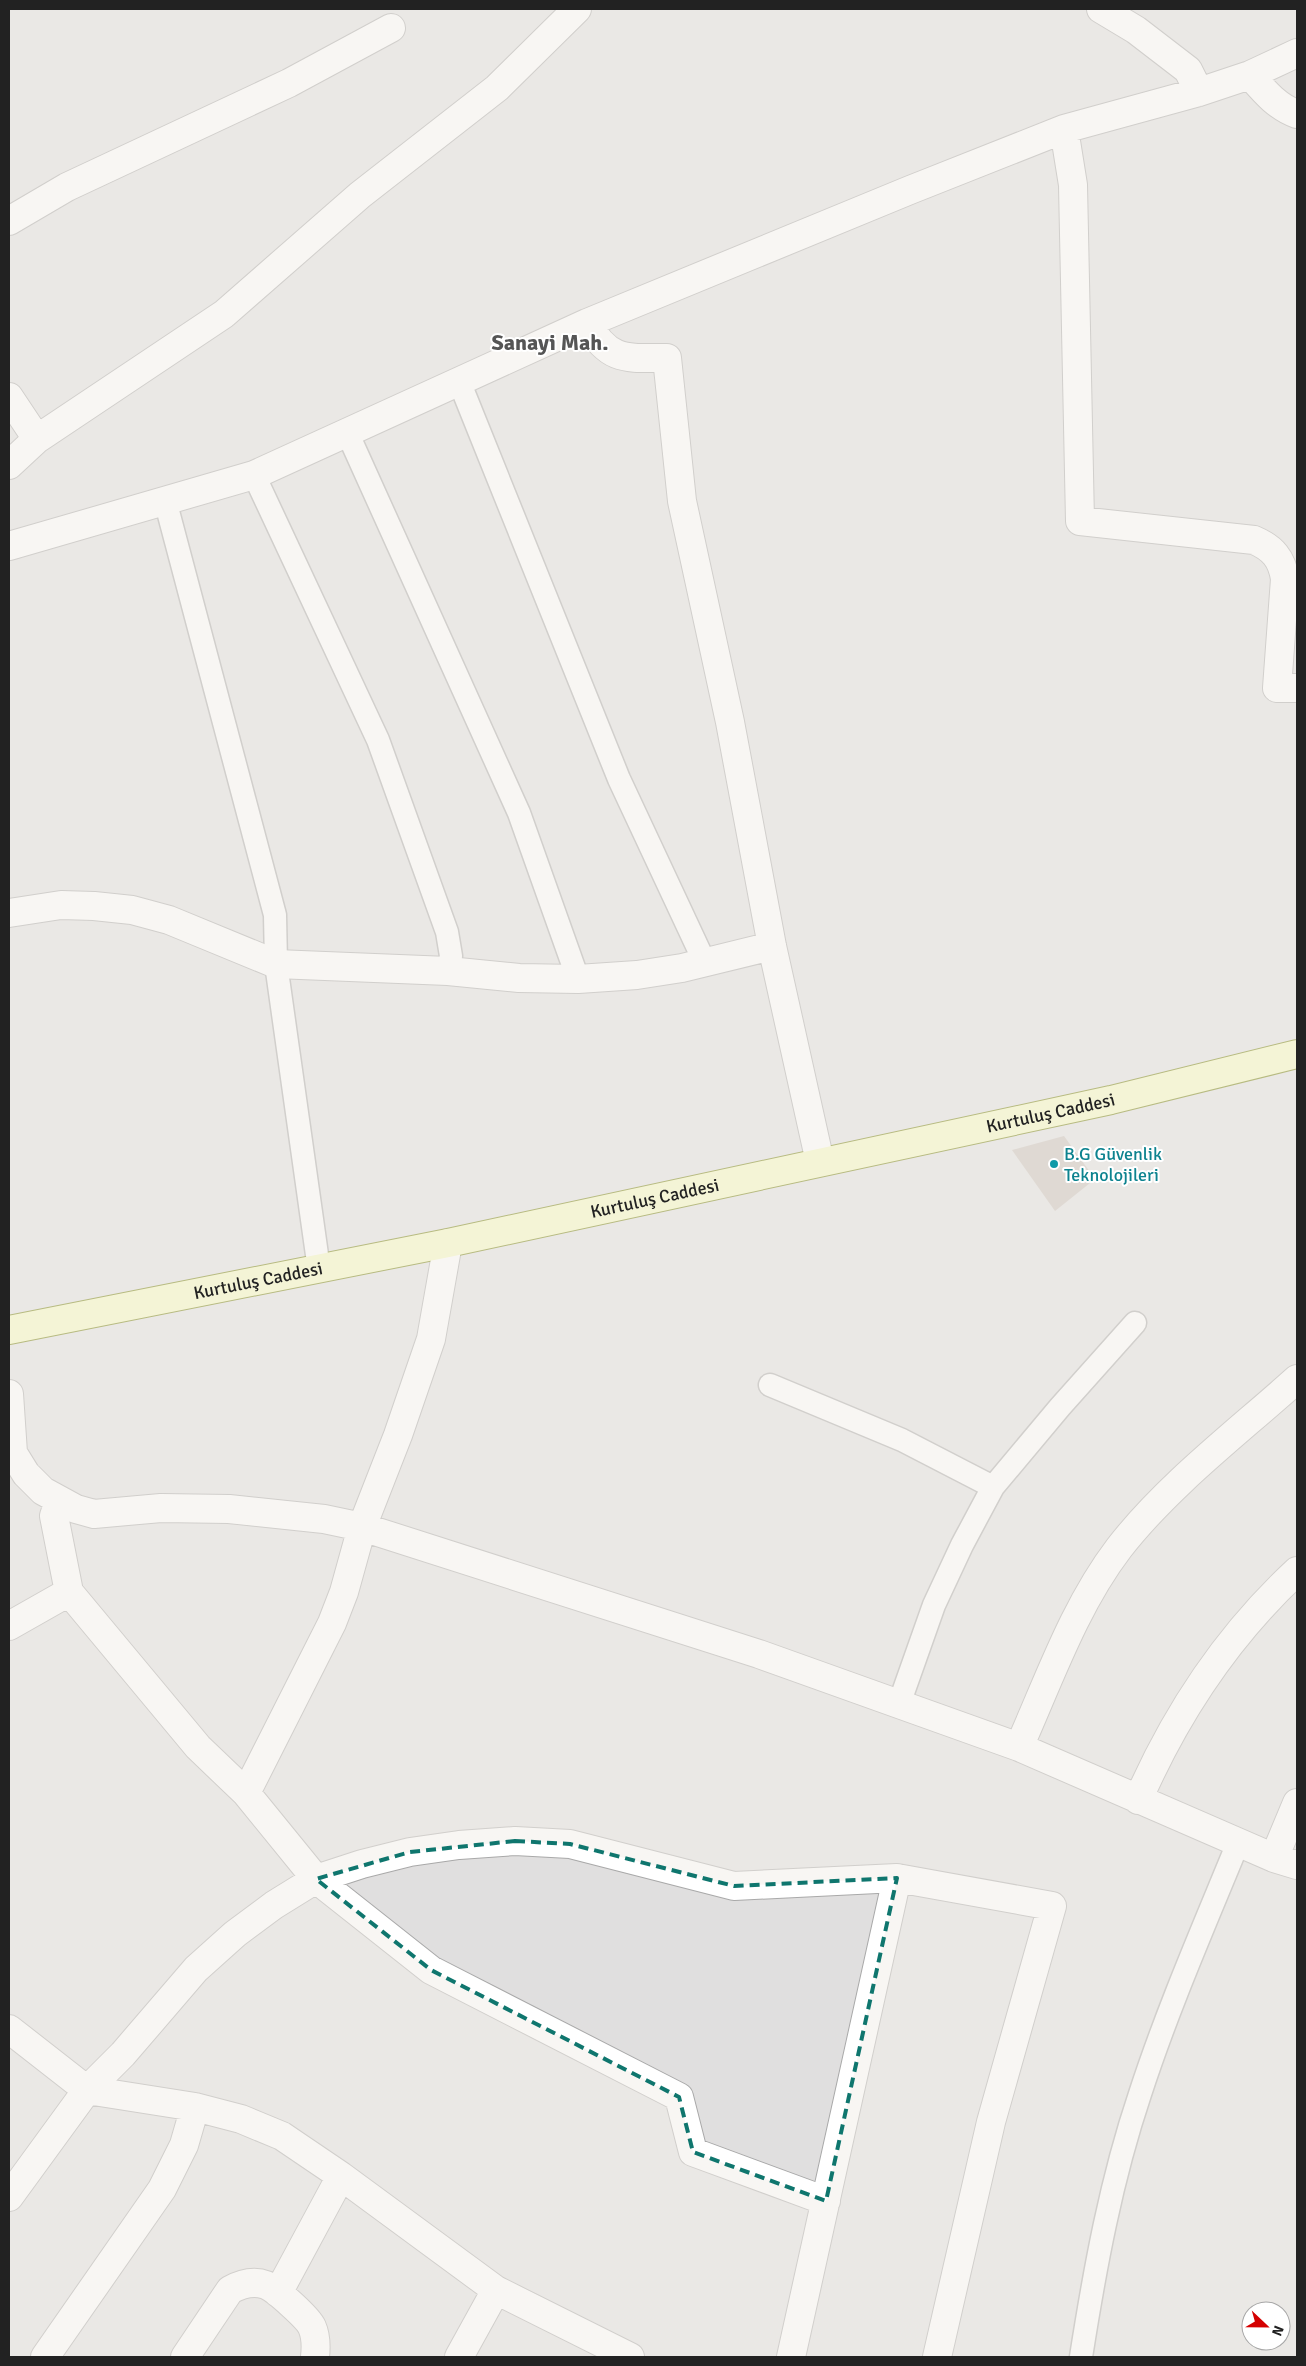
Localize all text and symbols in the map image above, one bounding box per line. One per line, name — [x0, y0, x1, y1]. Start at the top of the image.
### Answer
district label: Sanayi Mah. — [491, 329, 609, 356]
street label: Kurtuluş Caddesi — [984, 1088, 1117, 1138]
place label: B.G Güvenlik Teknolojileri — [1064, 1143, 1162, 1186]
marker: B.G Güvenlik Teknolojileri — [1048, 1158, 1060, 1170]
street label: Kurtuluş Caddesi — [588, 1174, 721, 1223]
street label: Kurtuluş Caddesi — [192, 1257, 325, 1304]
north arrow — [1241, 2301, 1291, 2351]
text: N — [1268, 2323, 1287, 2338]

